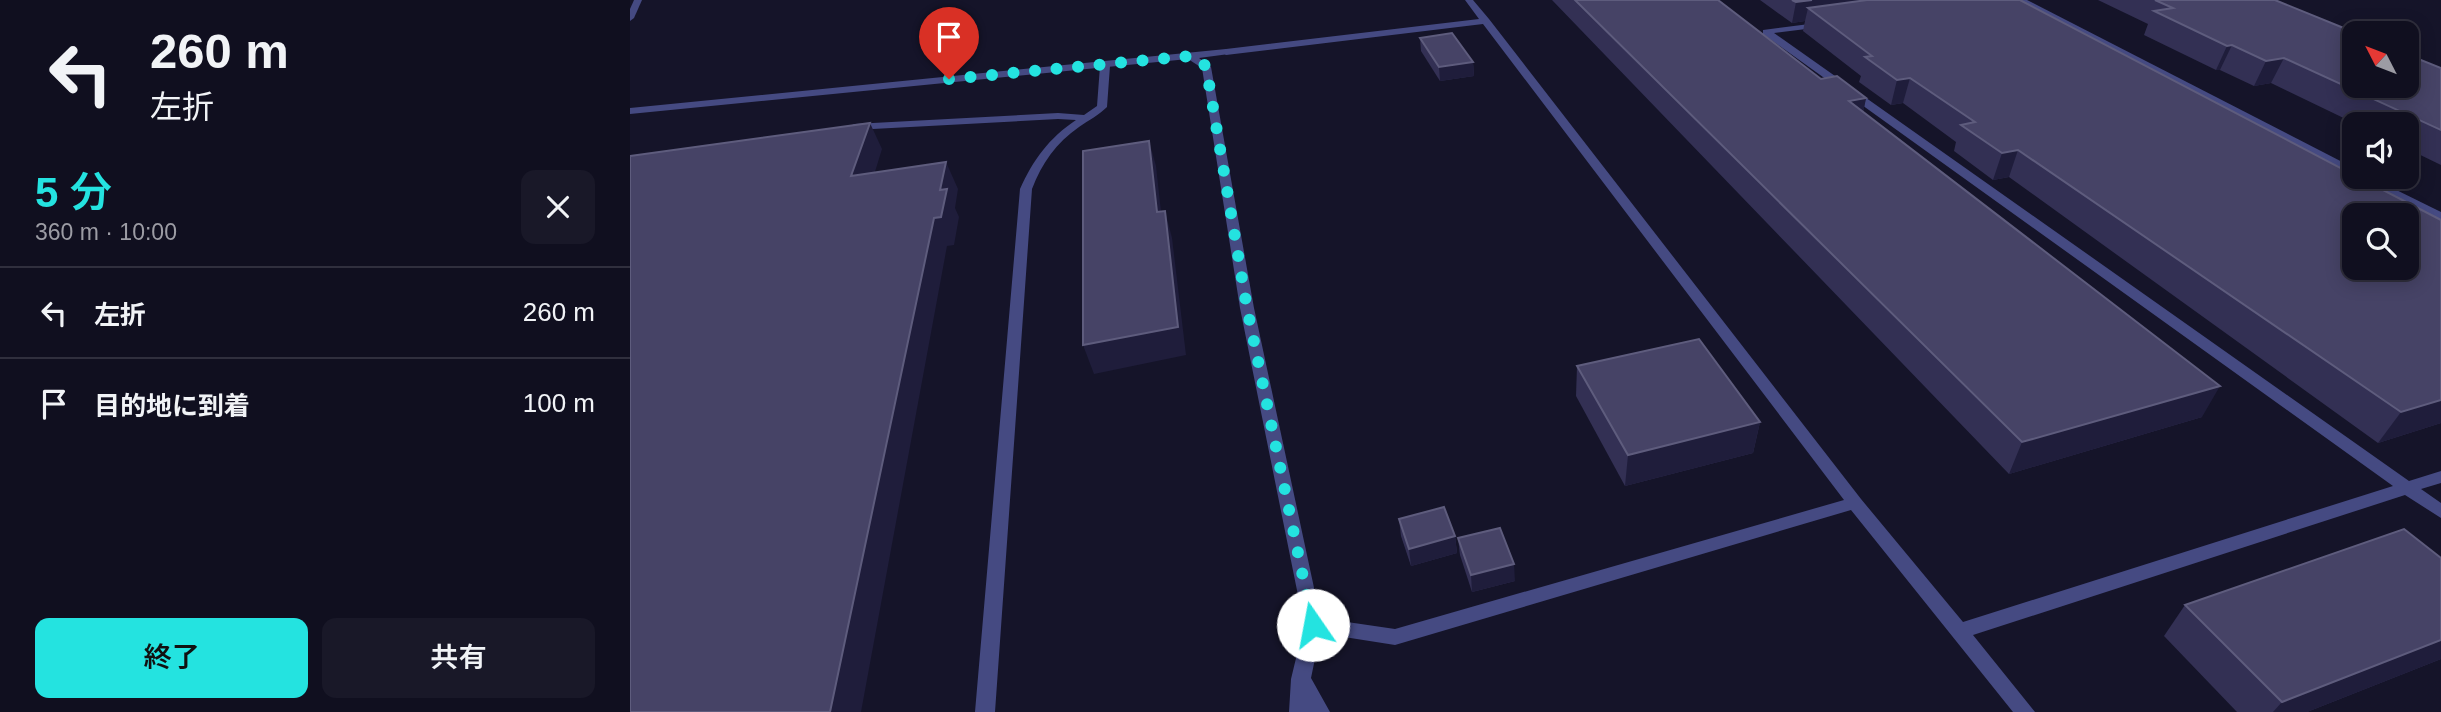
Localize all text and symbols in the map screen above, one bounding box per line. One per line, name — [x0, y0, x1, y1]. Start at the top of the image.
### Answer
pin — [919, 7, 979, 79]
icon: arrive — [930, 18, 968, 56]
north arrow — [2342, 21, 2418, 98]
map controls — [2342, 21, 2419, 280]
text: 260 m — [150, 24, 289, 78]
icon: left — [35, 28, 126, 119]
text: 左折 — [150, 89, 214, 125]
button: sound — [2342, 112, 2419, 189]
text: 5 分 — [35, 169, 112, 216]
button: close — [521, 170, 595, 244]
button: search — [2342, 203, 2419, 280]
text: 360 m · 10:00 — [35, 219, 177, 245]
icon: left — [35, 294, 73, 332]
text: 260 m — [523, 297, 595, 327]
text: 左折 — [94, 300, 146, 330]
icon: arrive — [35, 385, 73, 423]
text: 100 m — [523, 388, 595, 418]
text: 目的地に到着 — [94, 391, 250, 421]
position arrow — [1276, 588, 1350, 662]
button: 終了 — [35, 618, 308, 698]
button: 共有 — [322, 618, 595, 698]

